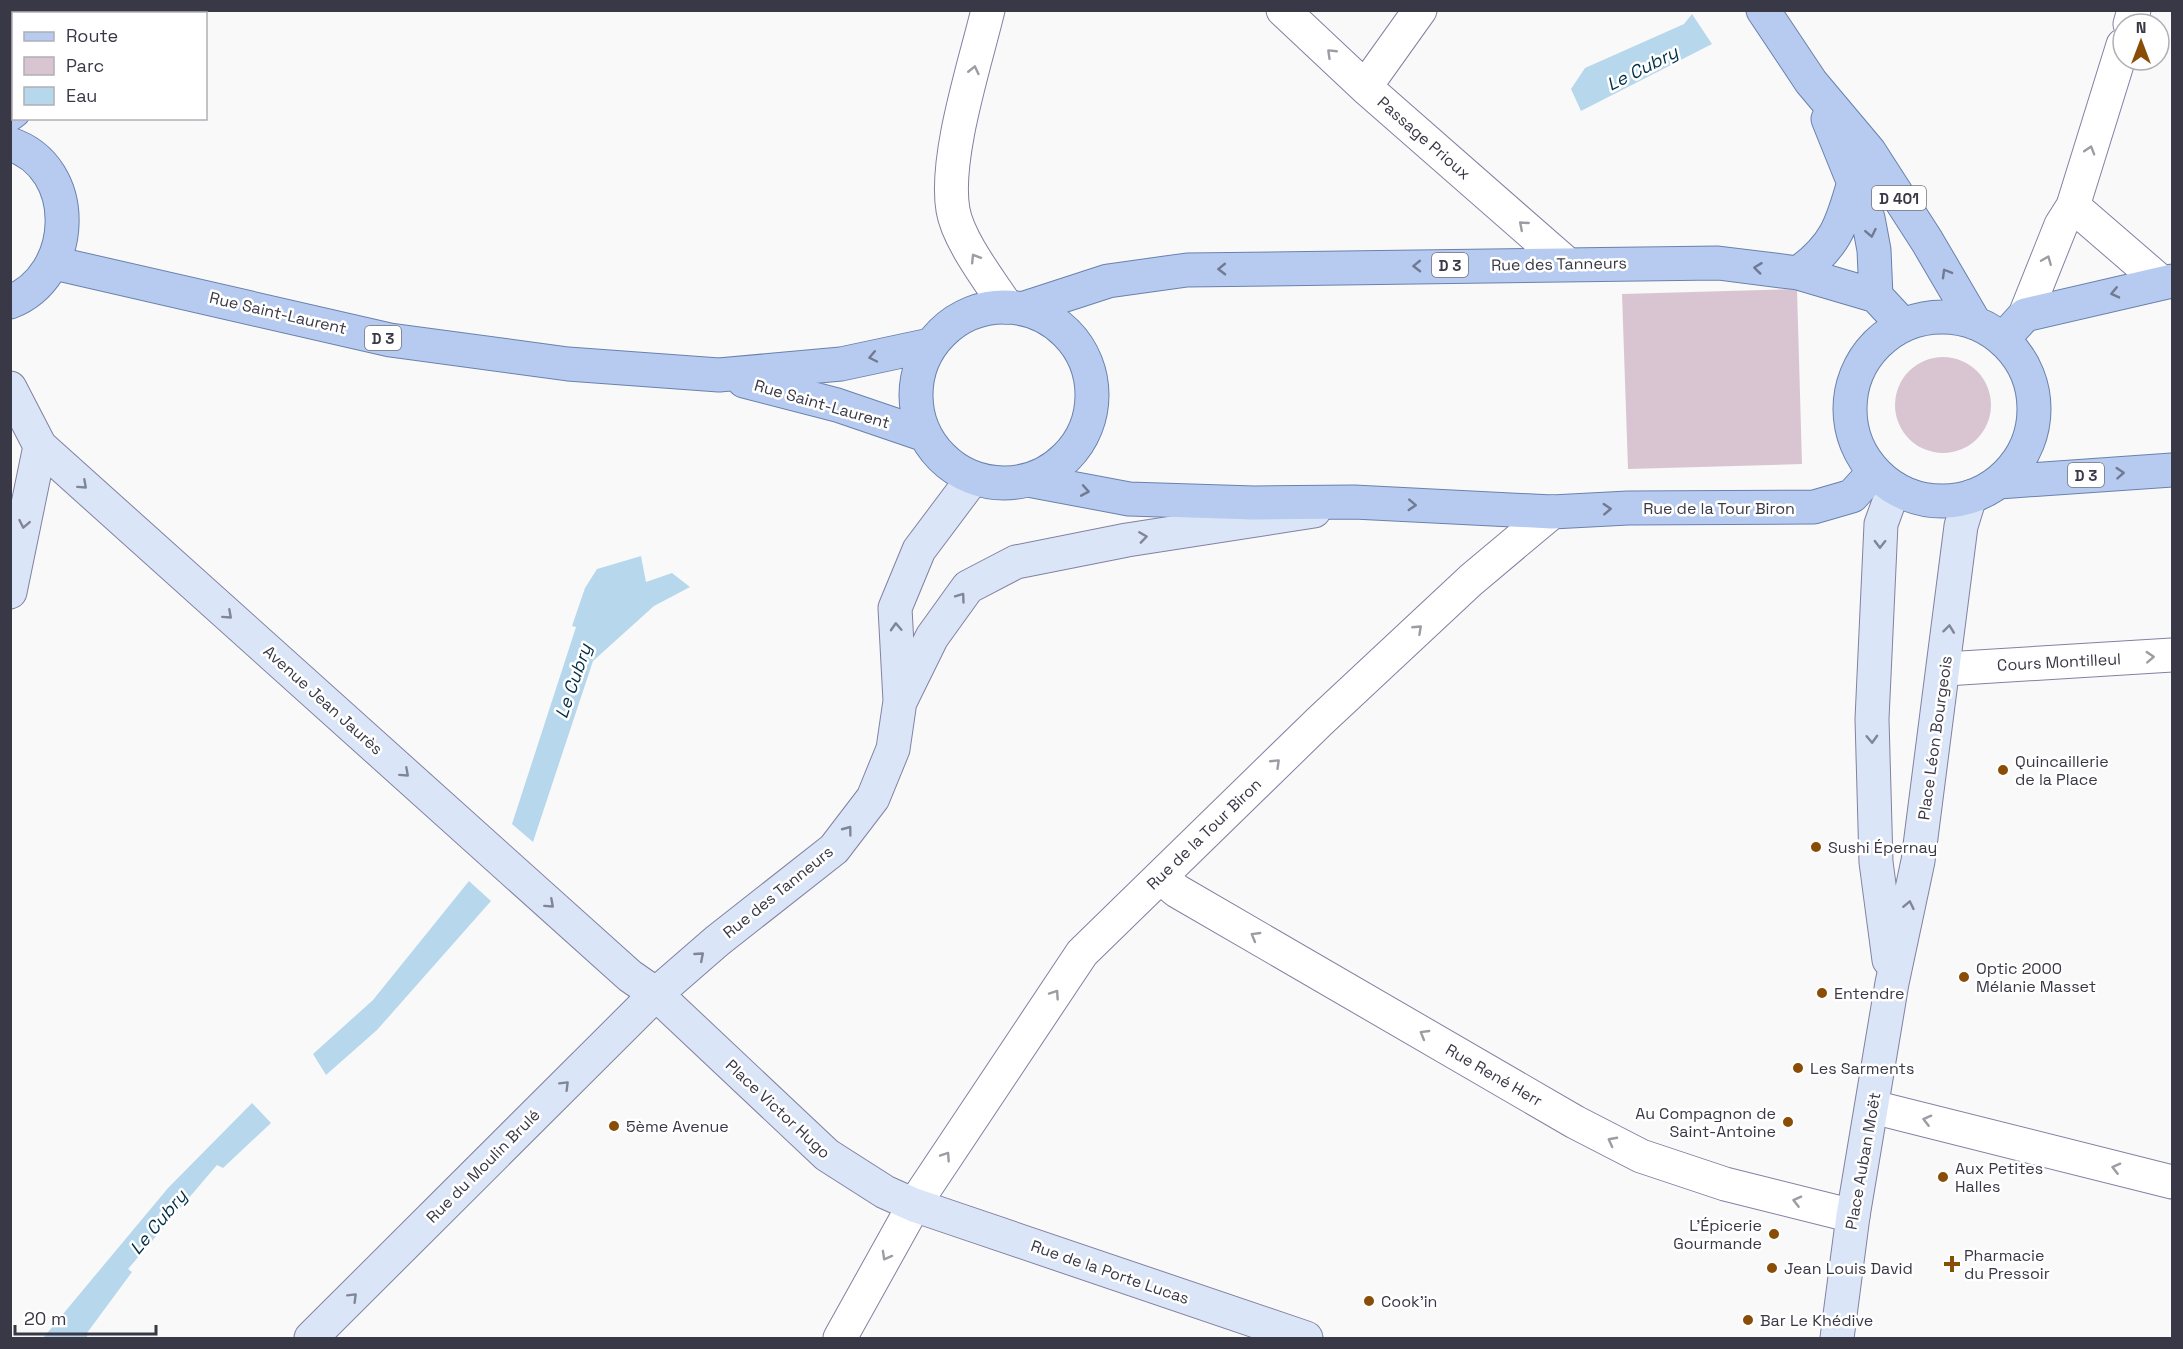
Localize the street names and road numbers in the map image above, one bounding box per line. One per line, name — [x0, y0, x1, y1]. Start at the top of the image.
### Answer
street label: Passage Prioux — [1373, 92, 1475, 184]
road number: D 401 — [1872, 186, 1926, 210]
street label: Rue des Tanneurs — [1491, 252, 1627, 276]
road number: D 3 — [1432, 253, 1468, 277]
street label: Rue Saint-Laurent — [207, 287, 349, 339]
road number: D 3 — [365, 326, 401, 350]
street label: Rue Saint-Laurent — [752, 375, 892, 433]
road number: D 3 — [2068, 463, 2104, 487]
street label: Rue de la Tour Biron — [1643, 498, 1795, 519]
street label: Avenue Jean Jaurès — [259, 641, 387, 759]
street label: Cours Montilleul — [1997, 648, 2121, 676]
street label: Place Léon Bourgeois — [1913, 655, 1957, 821]
street label: Rue de la Tour Biron — [1142, 774, 1266, 894]
street label: Rue des Tanneurs — [719, 841, 837, 943]
street label: Rue René Herr — [1442, 1039, 1546, 1111]
street label: Place Victor Hugo — [721, 1055, 835, 1163]
street label: Place Auban Moët — [1841, 1091, 1885, 1231]
street label: Rue du Moulin Brulé — [422, 1105, 544, 1227]
street label: Rue de la Porte Lucas — [1028, 1235, 1192, 1309]

